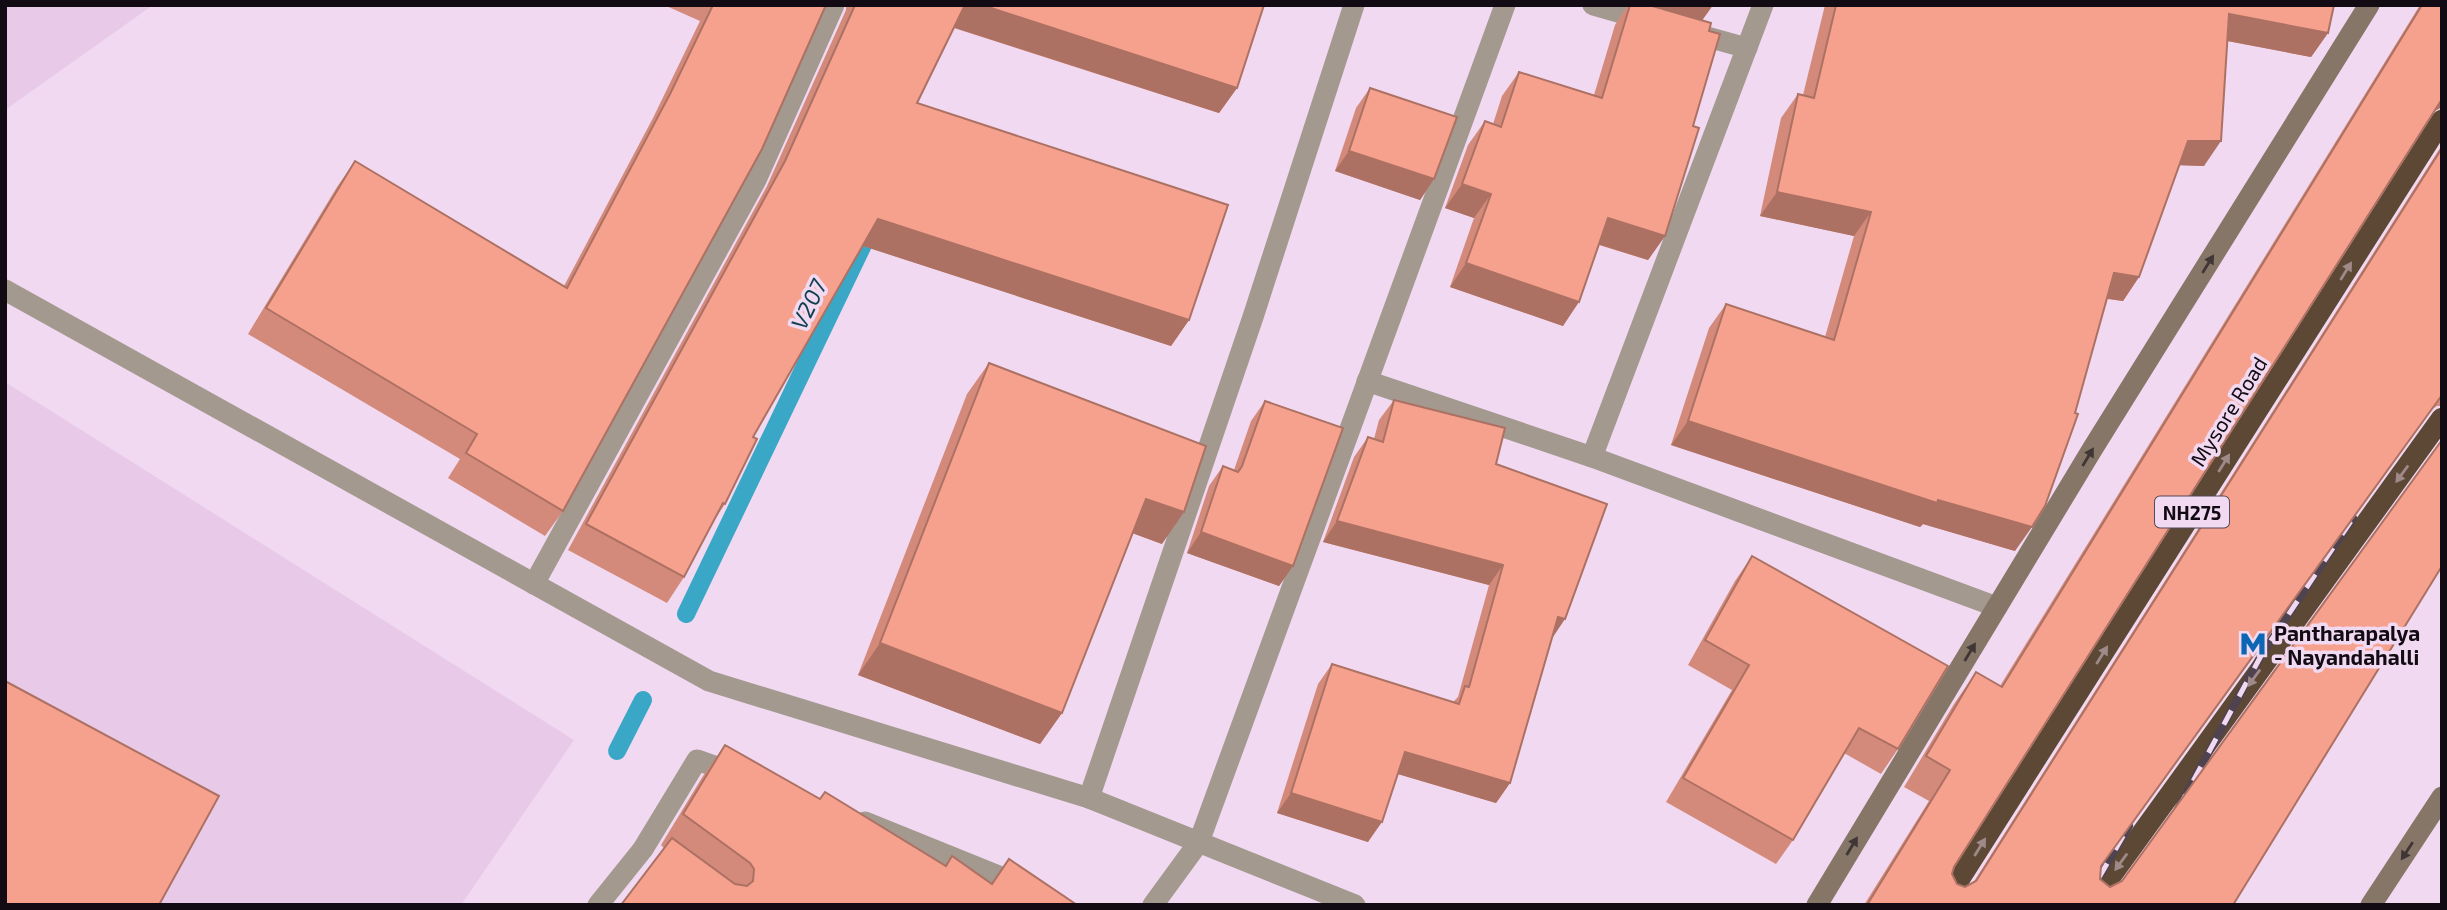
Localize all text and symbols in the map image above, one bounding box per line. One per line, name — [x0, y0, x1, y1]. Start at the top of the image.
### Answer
one-way arrow — [2202, 254, 2214, 273]
one-way arrow — [2339, 261, 2352, 281]
water label: V207 — [784, 273, 833, 334]
street label: Mysore Road — [2184, 352, 2272, 470]
one-way arrow — [2081, 447, 2094, 467]
one-way arrow — [2217, 453, 2230, 473]
one-way arrow — [2395, 465, 2409, 483]
road number: NH275 — [2155, 496, 2229, 527]
place label: Pantharapalya - Nayandahalli — [2274, 620, 2420, 670]
metro station icon: Pantharapalya - Nayandahalli — [2238, 629, 2268, 659]
one-way arrow — [1964, 642, 1976, 661]
one-way arrow — [2095, 645, 2108, 665]
one-way arrow — [2247, 669, 2261, 687]
one-way arrow — [1846, 837, 1859, 856]
one-way arrow — [1973, 837, 1986, 857]
one-way arrow — [2400, 841, 2413, 861]
one-way arrow — [2114, 853, 2128, 871]

